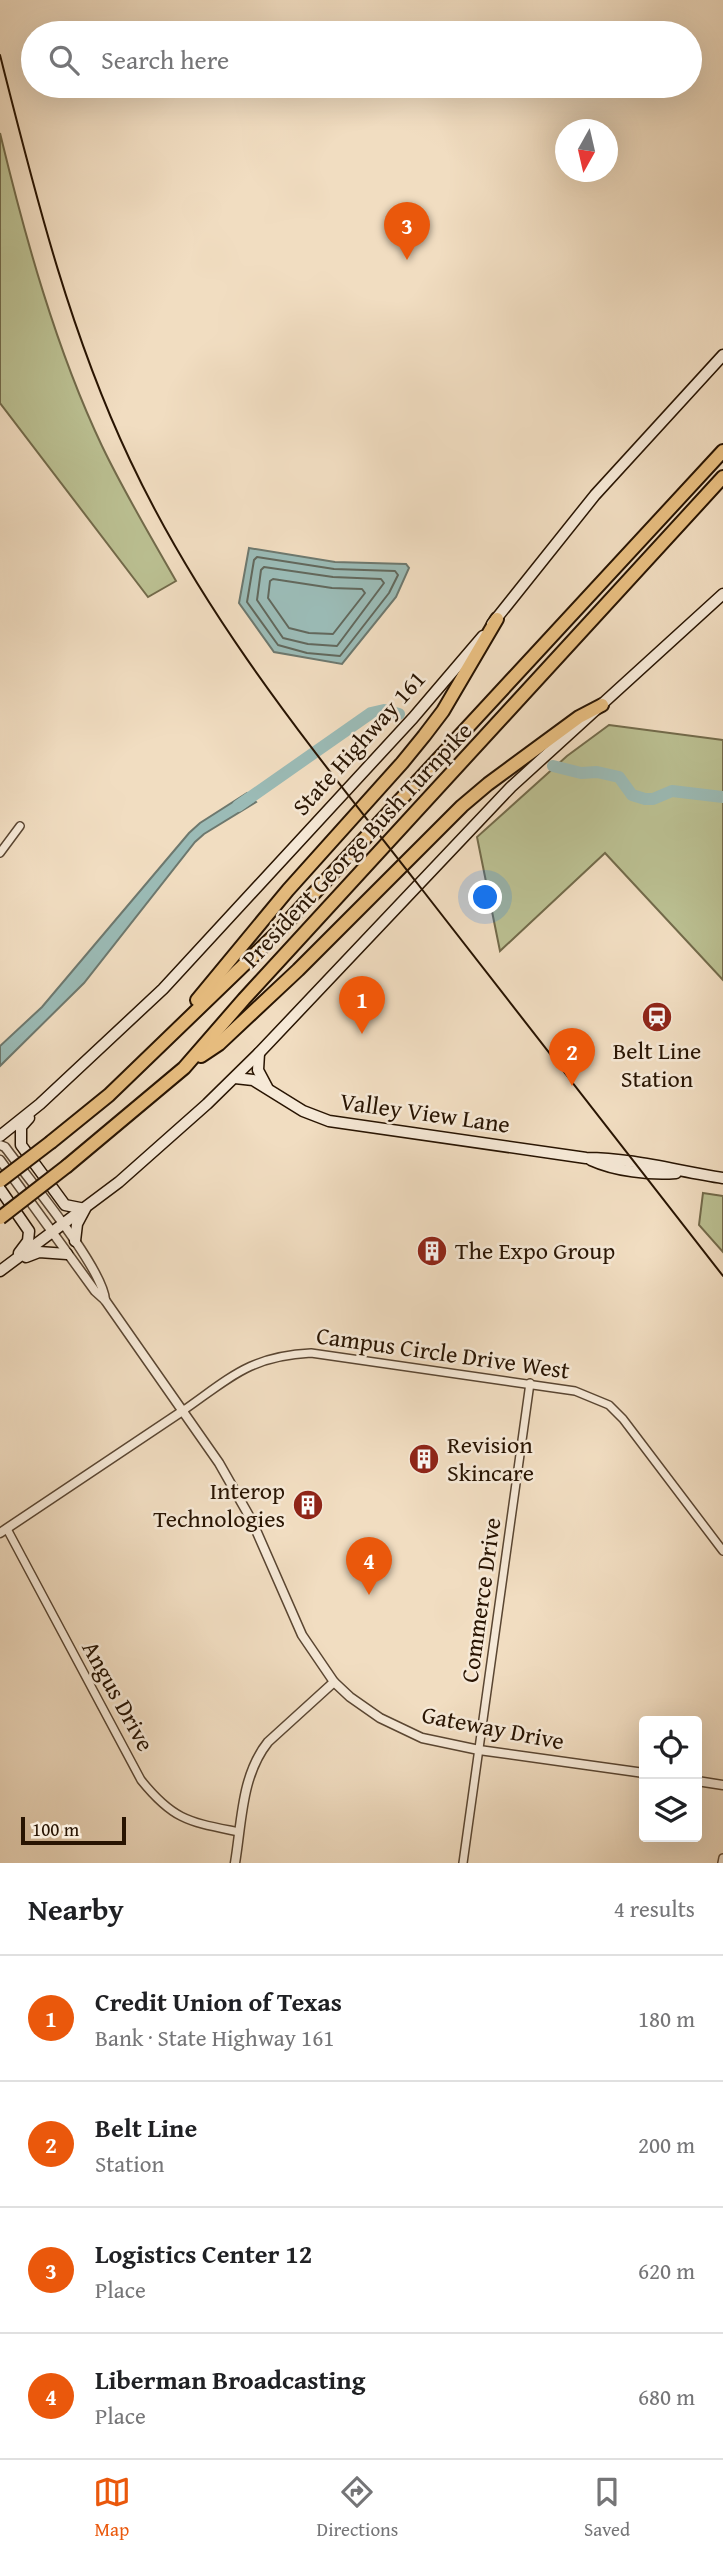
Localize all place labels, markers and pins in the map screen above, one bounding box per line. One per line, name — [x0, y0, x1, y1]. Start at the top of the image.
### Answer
pin: 3 — [384, 202, 430, 260]
pin: 1 — [339, 976, 385, 1034]
station icon: Belt Line Station — [640, 1000, 674, 1034]
pin: 2 — [549, 1028, 595, 1086]
place label: Belt Line Station — [613, 1033, 701, 1096]
place label: The Expo Group — [455, 1233, 615, 1268]
building icon: The Expo Group — [415, 1234, 449, 1268]
place label: Revision Skincare — [447, 1427, 534, 1490]
building icon: Revision Skincare — [407, 1442, 441, 1476]
place label: Interop Technologies — [153, 1473, 285, 1536]
building icon: Interop Technologies — [291, 1488, 325, 1522]
pin: 4 — [346, 1537, 392, 1595]

